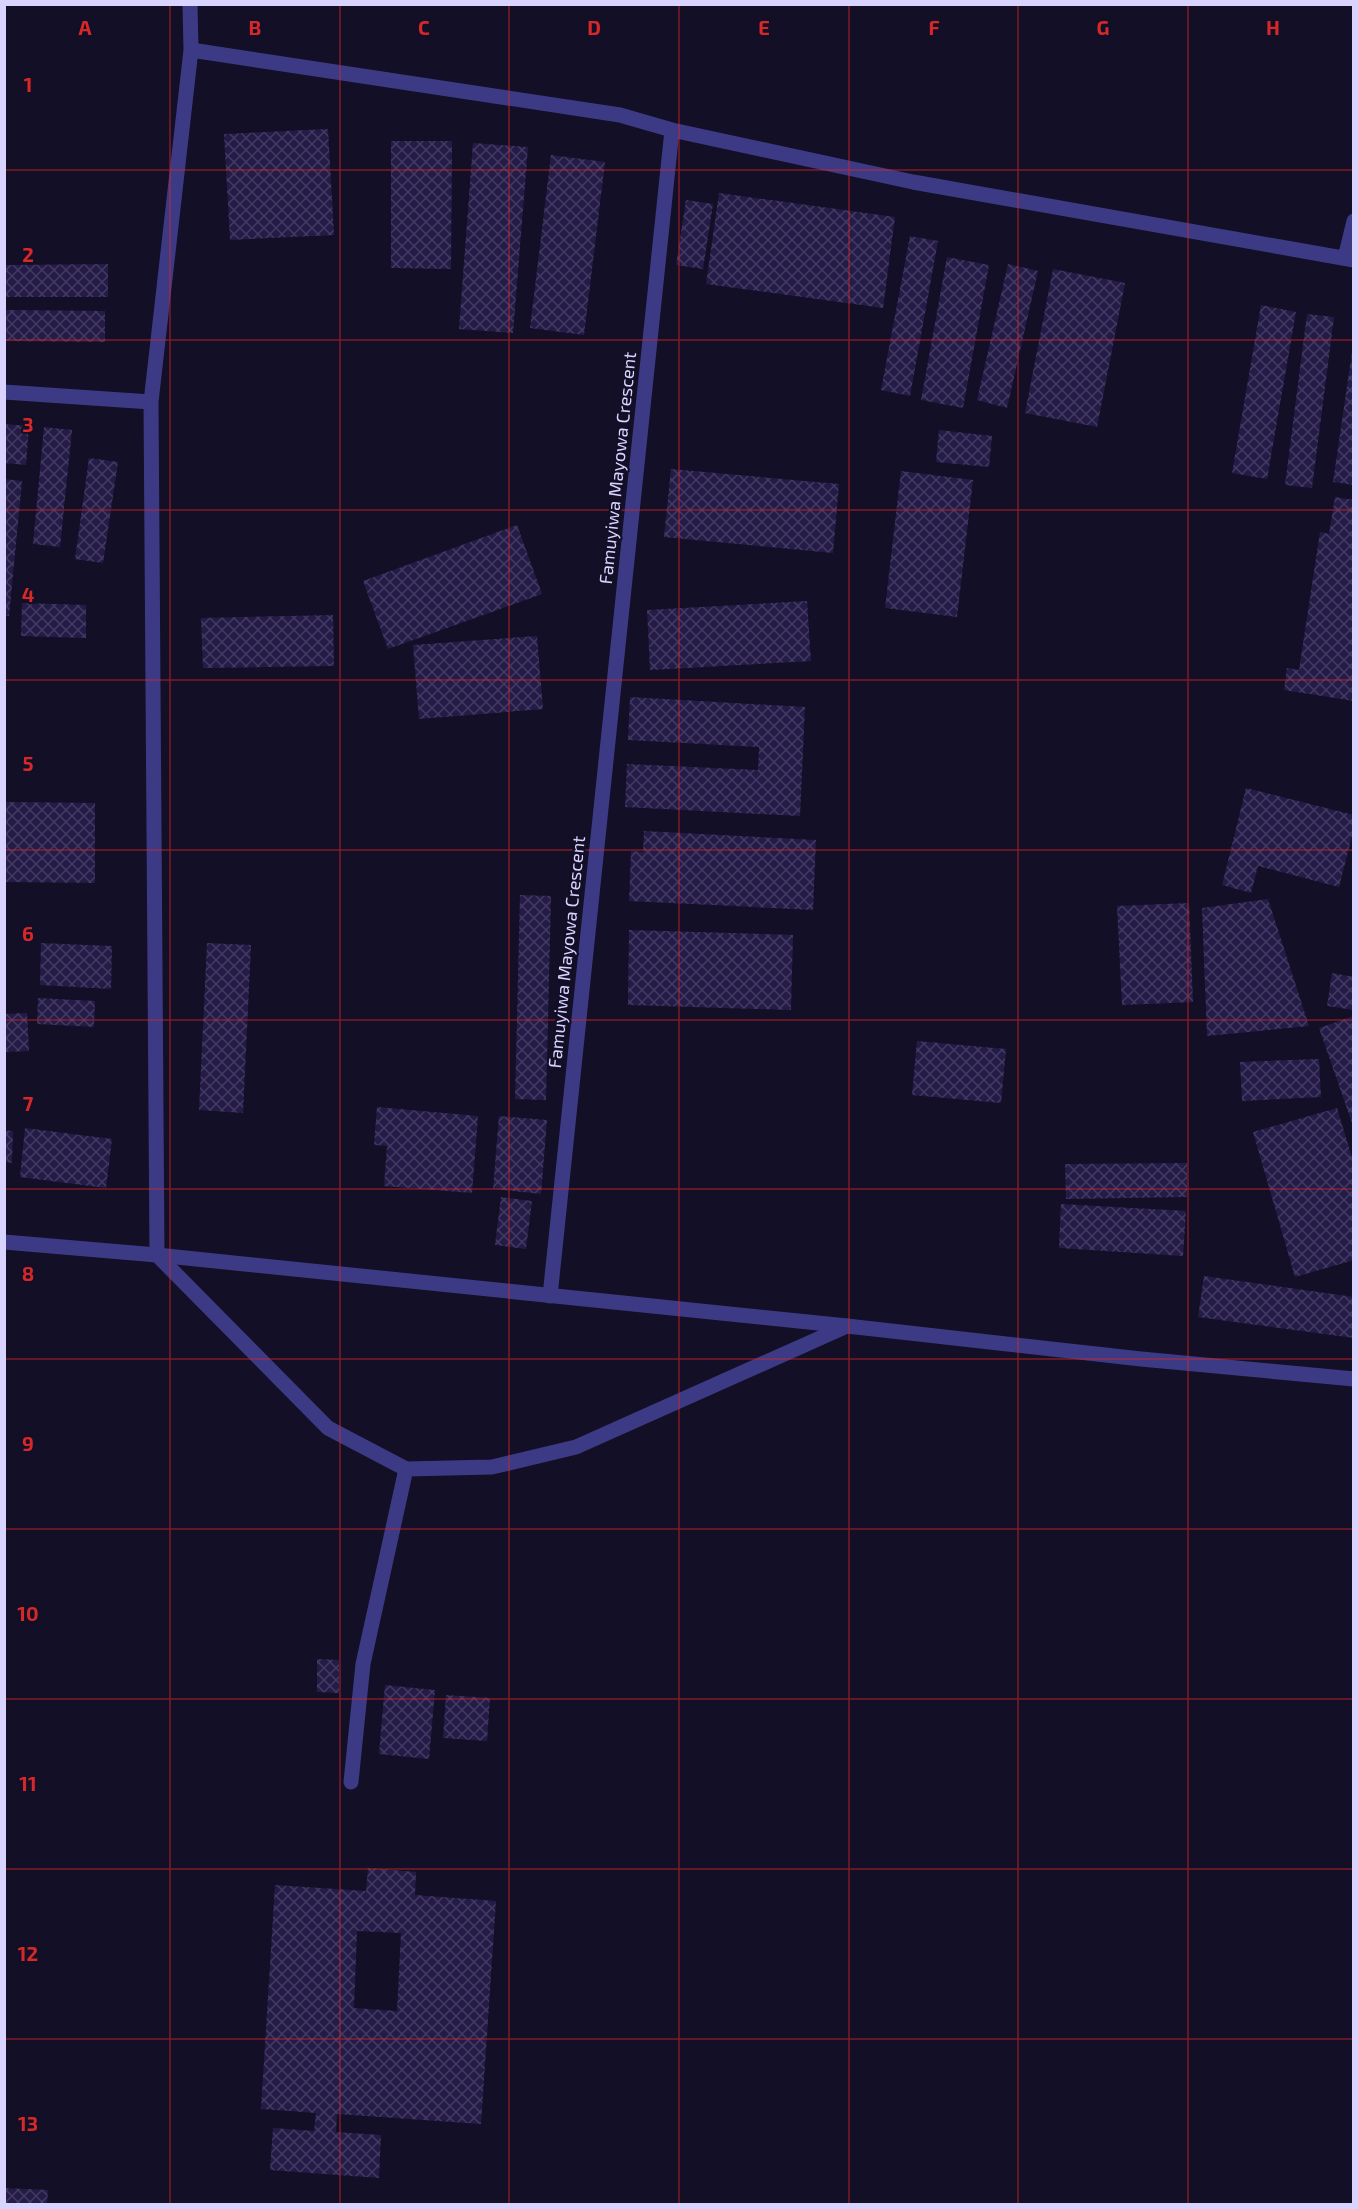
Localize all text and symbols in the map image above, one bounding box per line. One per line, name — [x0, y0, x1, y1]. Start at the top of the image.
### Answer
text: A — [78, 15, 92, 39]
text: B — [249, 15, 261, 39]
text: C — [418, 15, 430, 39]
text: D — [587, 15, 601, 39]
text: E — [758, 15, 770, 39]
text: F — [928, 15, 940, 39]
text: G — [1097, 15, 1109, 39]
text: H — [1266, 15, 1280, 39]
text: 1 — [24, 72, 32, 96]
text: 2 — [22, 242, 34, 266]
street label: Famuyiwa Mayowa Crescent — [594, 351, 640, 585]
text: 3 — [22, 412, 34, 436]
text: 4 — [22, 582, 35, 606]
text: 5 — [22, 751, 34, 775]
street label: Famuyiwa Mayowa Crescent — [543, 835, 589, 1069]
text: 6 — [22, 921, 34, 945]
text: 7 — [23, 1091, 34, 1115]
text: 8 — [22, 1261, 34, 1285]
text: 9 — [22, 1431, 34, 1455]
text: 10 — [17, 1601, 39, 1625]
text: 11 — [19, 1771, 37, 1795]
text: 12 — [18, 1941, 38, 1965]
text: 13 — [18, 2111, 38, 2135]

